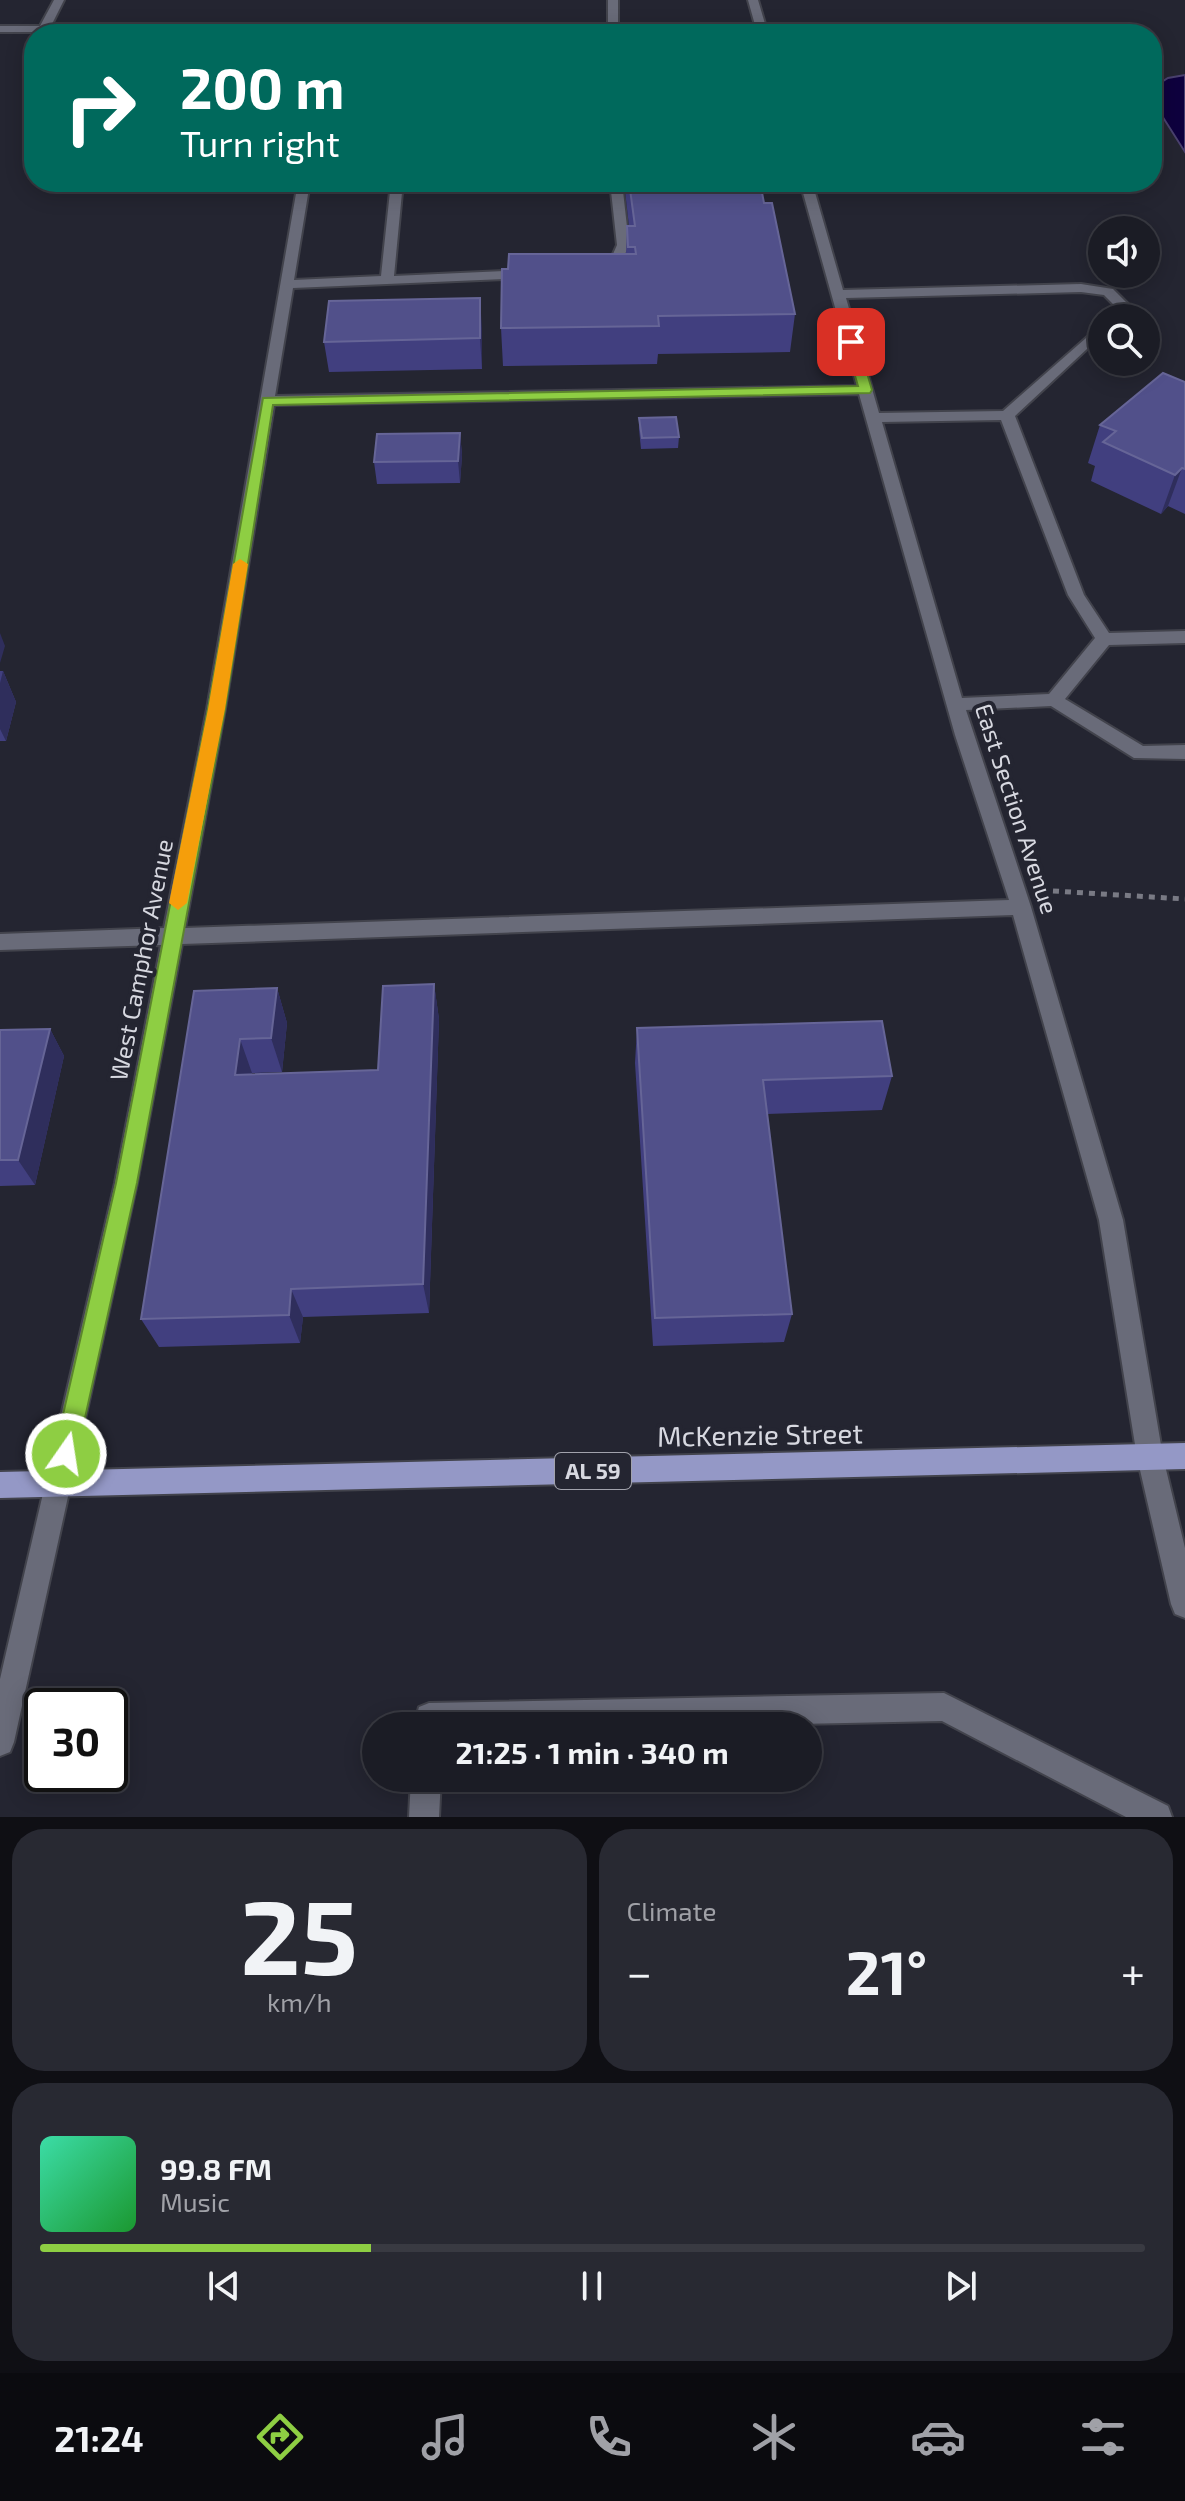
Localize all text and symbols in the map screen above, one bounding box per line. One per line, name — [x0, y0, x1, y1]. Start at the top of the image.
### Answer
text: 200 m — [180, 53, 345, 120]
icon: right — [48, 56, 152, 160]
text: Turn right — [180, 121, 340, 164]
map controls — [1088, 216, 1160, 376]
button: sound — [1088, 216, 1160, 288]
button: search — [1088, 304, 1160, 376]
pin — [817, 308, 885, 376]
icon: arrive — [829, 320, 873, 364]
street label: East Section Avenue — [970, 700, 1065, 917]
street label: West Camphor Avenue — [103, 836, 178, 1083]
position arrow — [24, 1412, 108, 1496]
street label: McKenzie Street — [657, 1415, 863, 1453]
road number: AL 59 — [555, 1453, 631, 1489]
speed limit sign: 30 — [24, 1688, 128, 1792]
text: 21:25 · 1 min · 340 m — [455, 1734, 729, 1770]
text: 25 — [240, 1871, 358, 1996]
text: Climate — [627, 1895, 716, 1926]
text: 21° — [846, 1935, 927, 2007]
text: − — [627, 1945, 652, 1998]
text: + — [1121, 1945, 1145, 1998]
text: km/h — [267, 1986, 332, 2017]
text: 99.8 FM — [160, 2150, 272, 2186]
text: Music — [160, 2186, 230, 2217]
icon: previous — [202, 2264, 246, 2308]
icon: pause — [570, 2264, 614, 2308]
icon: next — [939, 2264, 983, 2308]
icon: directions — [252, 2409, 308, 2465]
icon: music — [417, 2409, 473, 2465]
icon: phone — [581, 2409, 637, 2465]
icon: climate — [746, 2409, 802, 2465]
icon: car — [910, 2409, 966, 2465]
icon: filters — [1075, 2409, 1131, 2465]
text: 21:24 — [54, 2416, 144, 2459]

